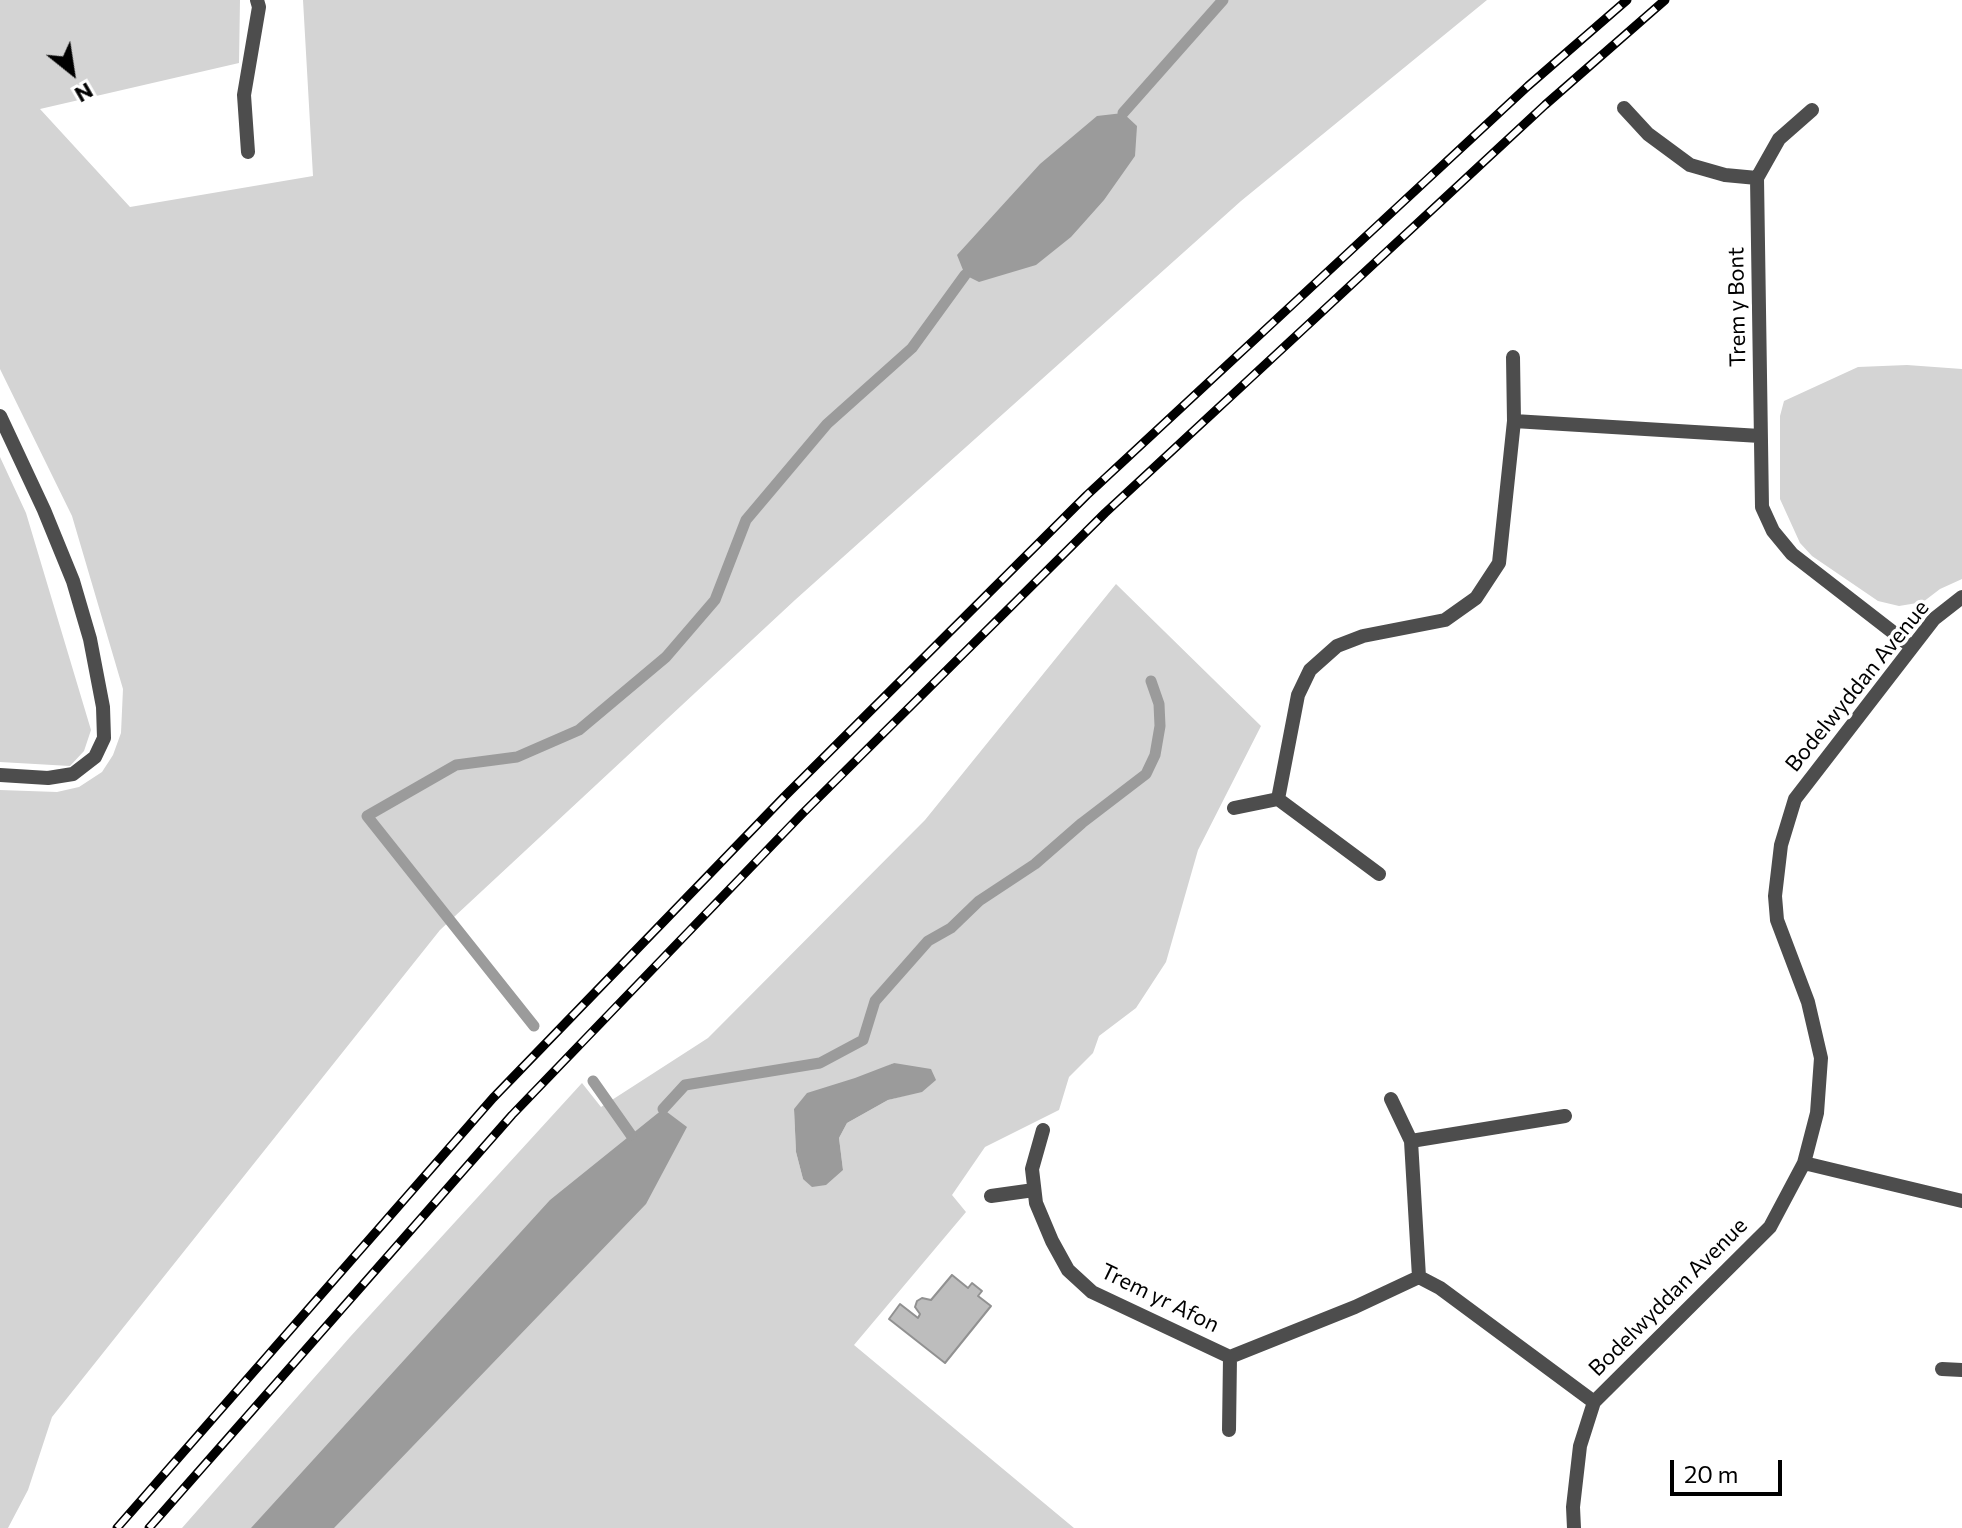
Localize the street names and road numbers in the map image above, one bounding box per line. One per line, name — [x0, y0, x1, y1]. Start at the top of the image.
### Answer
street label: Trem y Bont — [1723, 247, 1751, 367]
street label: Bodelwyddan Avenue — [1780, 595, 1934, 777]
street label: Bodelwyddan Avenue — [1583, 1212, 1753, 1382]
street label: Trem yr Afon — [1096, 1258, 1224, 1338]

